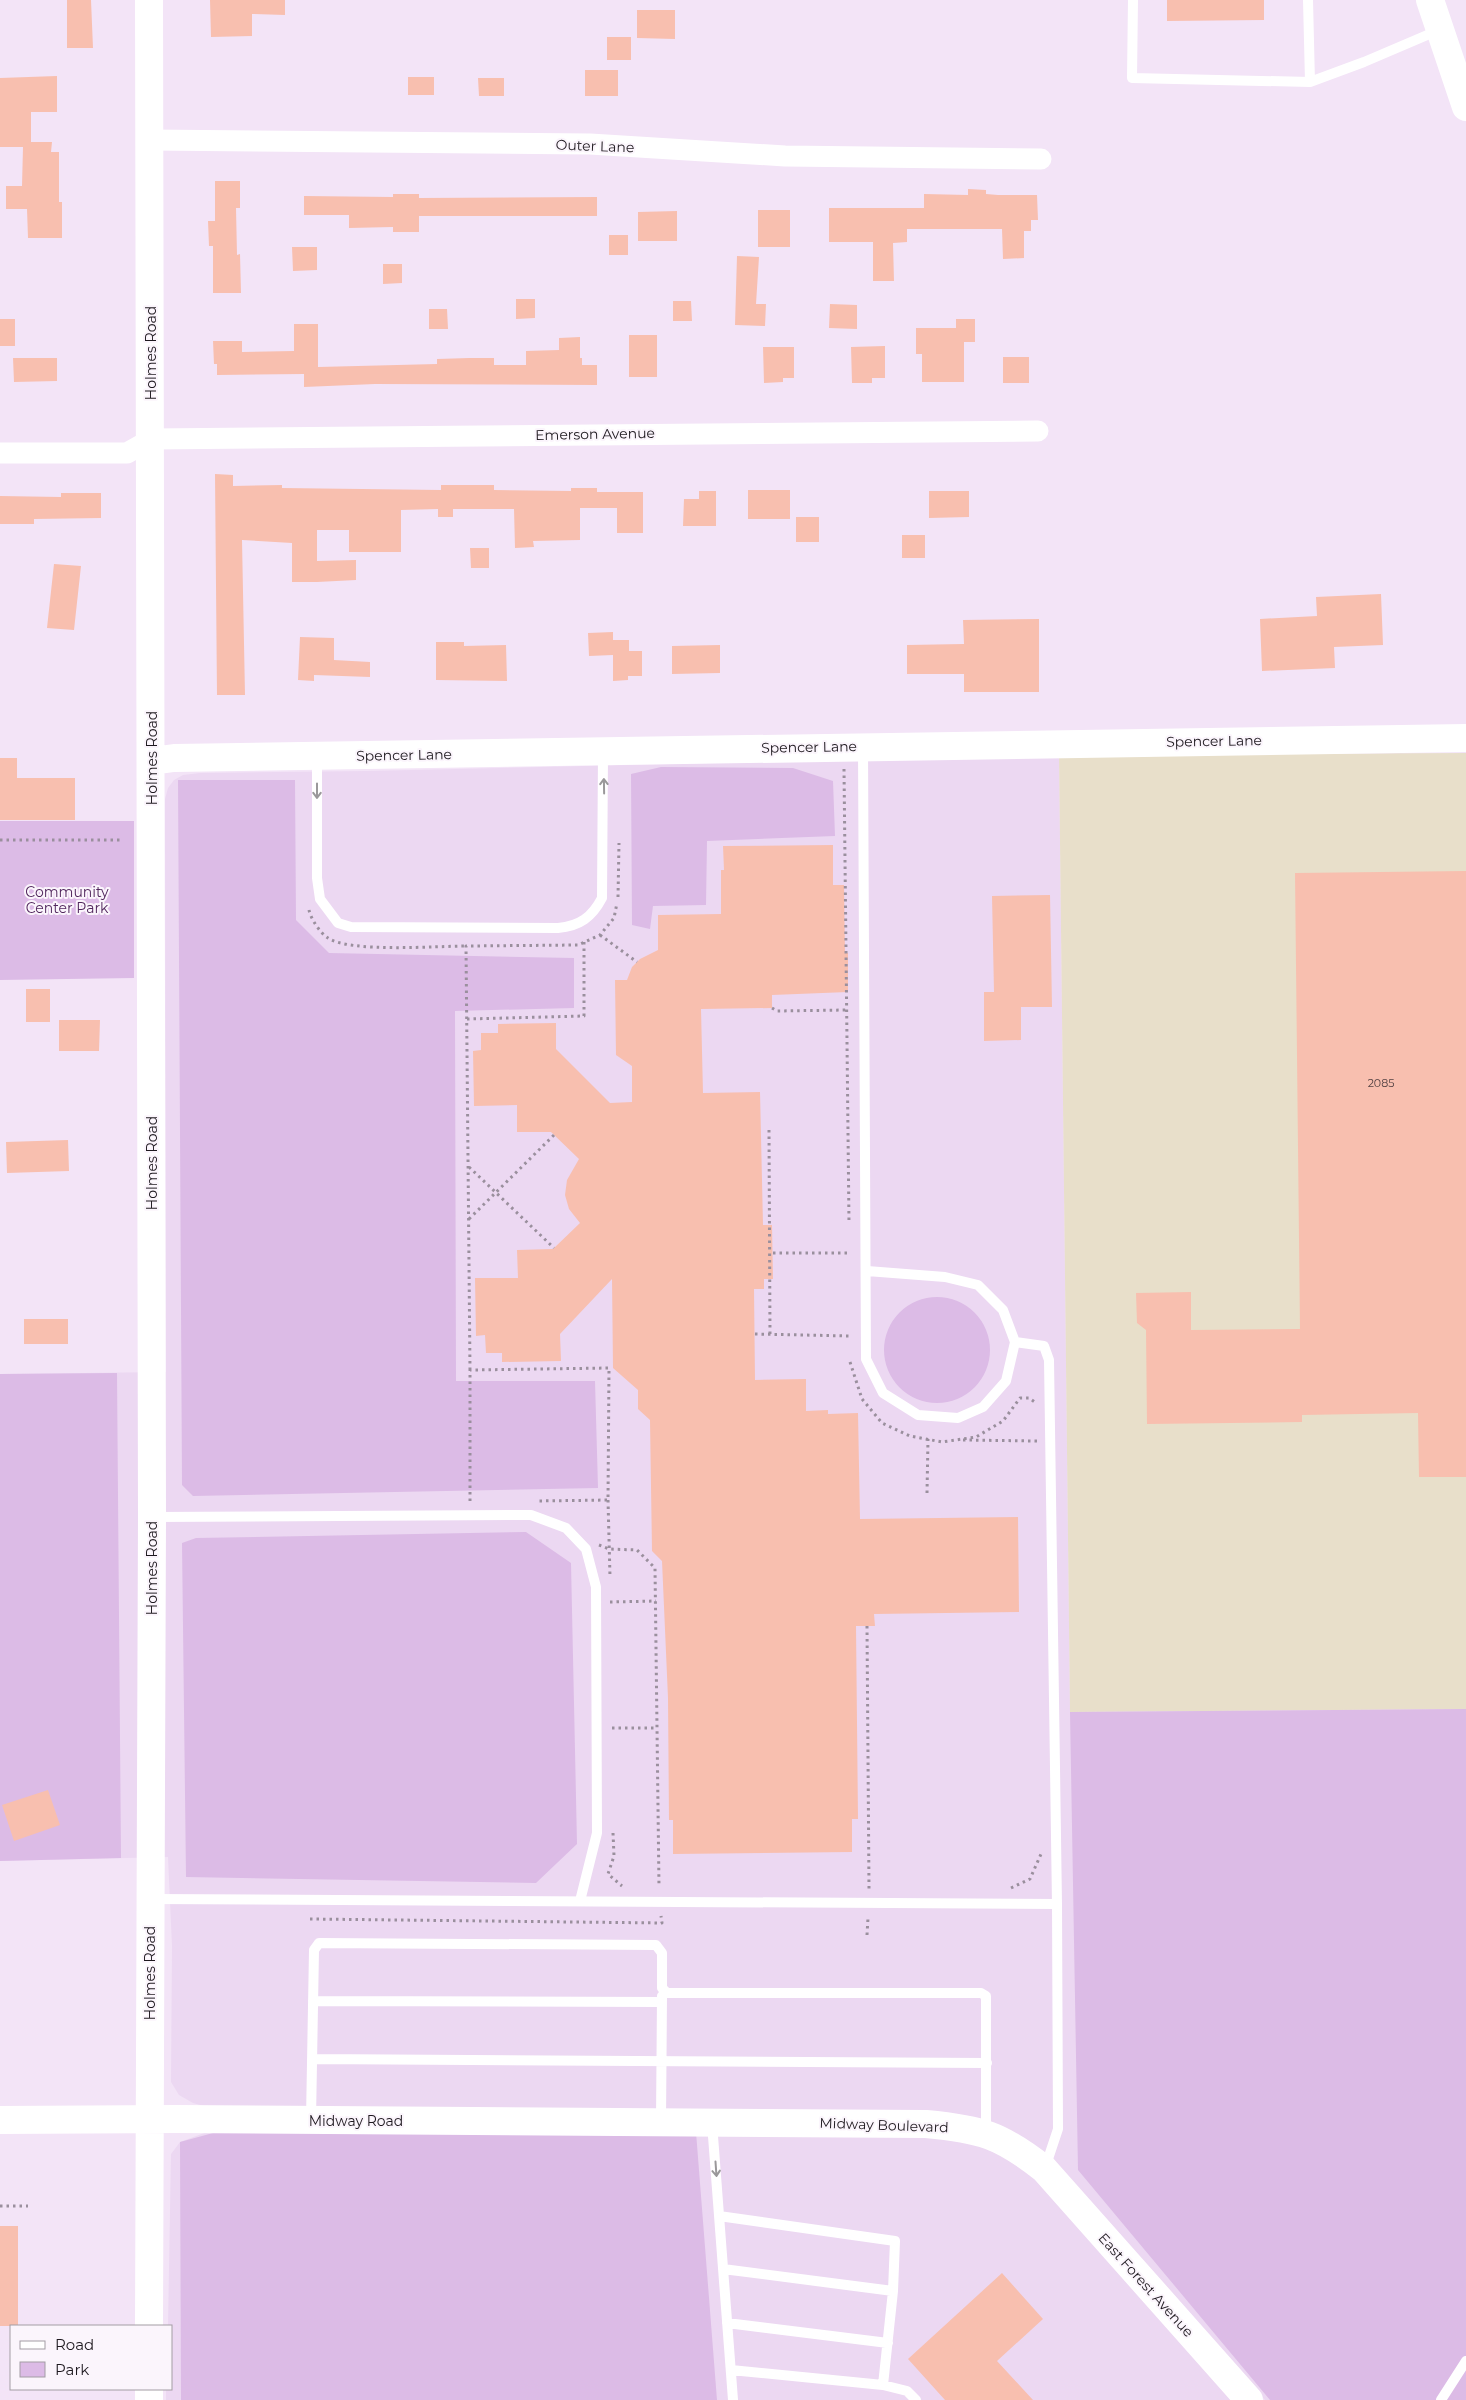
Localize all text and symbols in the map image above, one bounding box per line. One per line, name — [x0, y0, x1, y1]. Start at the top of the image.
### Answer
street label: Outer Lane — [555, 136, 635, 156]
street label: Holmes Road — [142, 306, 160, 400]
street label: Emerson Avenue — [535, 424, 655, 444]
street label: Holmes Road — [143, 711, 161, 805]
street label: Spencer Lane — [1166, 731, 1262, 751]
street label: Spencer Lane — [761, 737, 857, 757]
street label: Spencer Lane — [356, 745, 452, 765]
one-way arrow — [599, 778, 609, 794]
one-way arrow — [312, 782, 322, 798]
park label: Community Center Park — [25, 883, 109, 917]
house number: 2085 — [1368, 1076, 1394, 1090]
street label: Holmes Road — [143, 1116, 161, 1210]
street label: Holmes Road — [143, 1521, 161, 1615]
street label: Holmes Road — [141, 1926, 159, 2020]
street label: Midway Road — [309, 2112, 403, 2130]
street label: Midway Boulevard — [819, 2114, 949, 2136]
one-way arrow — [711, 2161, 720, 2177]
street label: East Forest Avenue — [1094, 2229, 1198, 2341]
legend — [10, 2325, 172, 2390]
text: Road — [55, 2335, 94, 2354]
text: Park — [55, 2360, 89, 2379]

